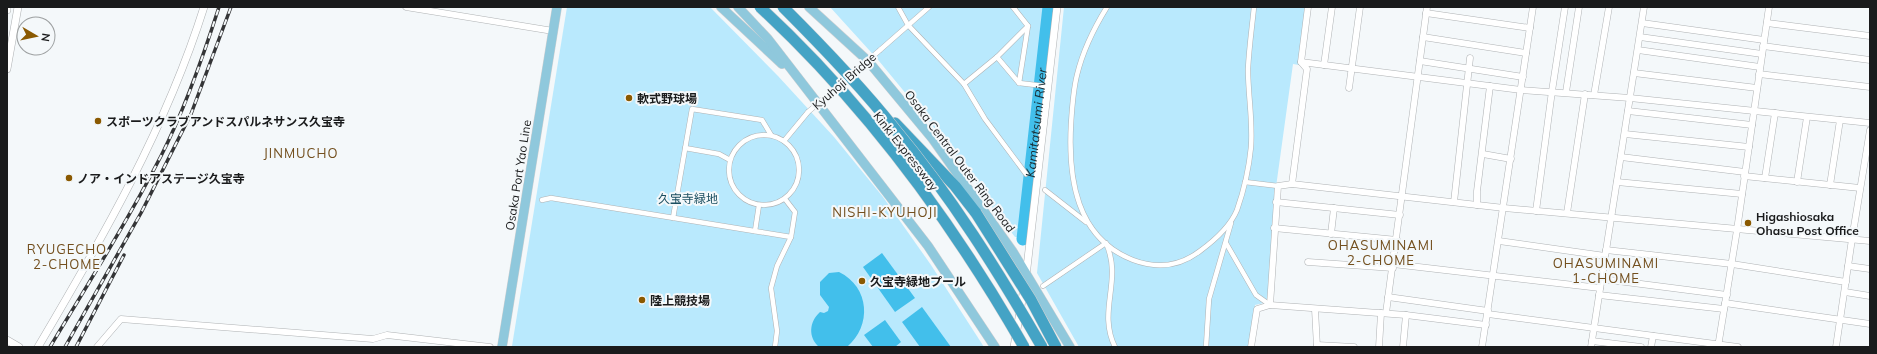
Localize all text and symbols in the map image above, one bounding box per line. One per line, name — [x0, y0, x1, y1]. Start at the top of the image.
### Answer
north arrow — [16, 16, 56, 56]
text: N — [38, 32, 53, 43]
street label: Kyuhoji Bridge — [809, 49, 879, 113]
water label: Kamitatsumi River — [1022, 66, 1050, 178]
street label: Osaka Central Outer Ring Road — [902, 87, 1018, 235]
place label: 軟式野球場 — [637, 91, 697, 106]
marker: 軟式野球場 — [624, 93, 634, 103]
street label: Kinki Expressway — [870, 108, 942, 194]
place label: スポーツクラブアンドスパルネサンス久宝寺 — [106, 114, 345, 129]
marker: スポーツクラブアンドスパルネサンス久宝寺 — [93, 116, 103, 126]
street label: Osaka Port Yao Line — [502, 119, 534, 231]
district label: JINMUCHO — [264, 145, 338, 161]
place label: ノア・インドアステージ久宝寺 — [77, 171, 245, 186]
marker: ノア・インドアステージ久宝寺 — [64, 173, 74, 183]
park label: 久宝寺緑地 — [658, 191, 718, 206]
district label: NISHI-KYUHOJI — [832, 204, 938, 220]
place label: Higashiosaka Ohasu Post Office — [1756, 209, 1859, 238]
marker: Higashiosaka Ohasu Post Office — [1743, 218, 1753, 228]
district label: OHASUMINAMI 2-CHOME — [1328, 237, 1434, 268]
district label: RYUGECHO 2-CHOME — [27, 241, 107, 272]
district label: OHASUMINAMI 1-CHOME — [1553, 255, 1659, 286]
place label: 久宝寺緑地プール — [870, 274, 966, 289]
marker: 久宝寺緑地プール — [857, 276, 867, 286]
place label: 陸上競技場 — [650, 293, 710, 308]
marker: 陸上競技場 — [637, 295, 647, 305]

